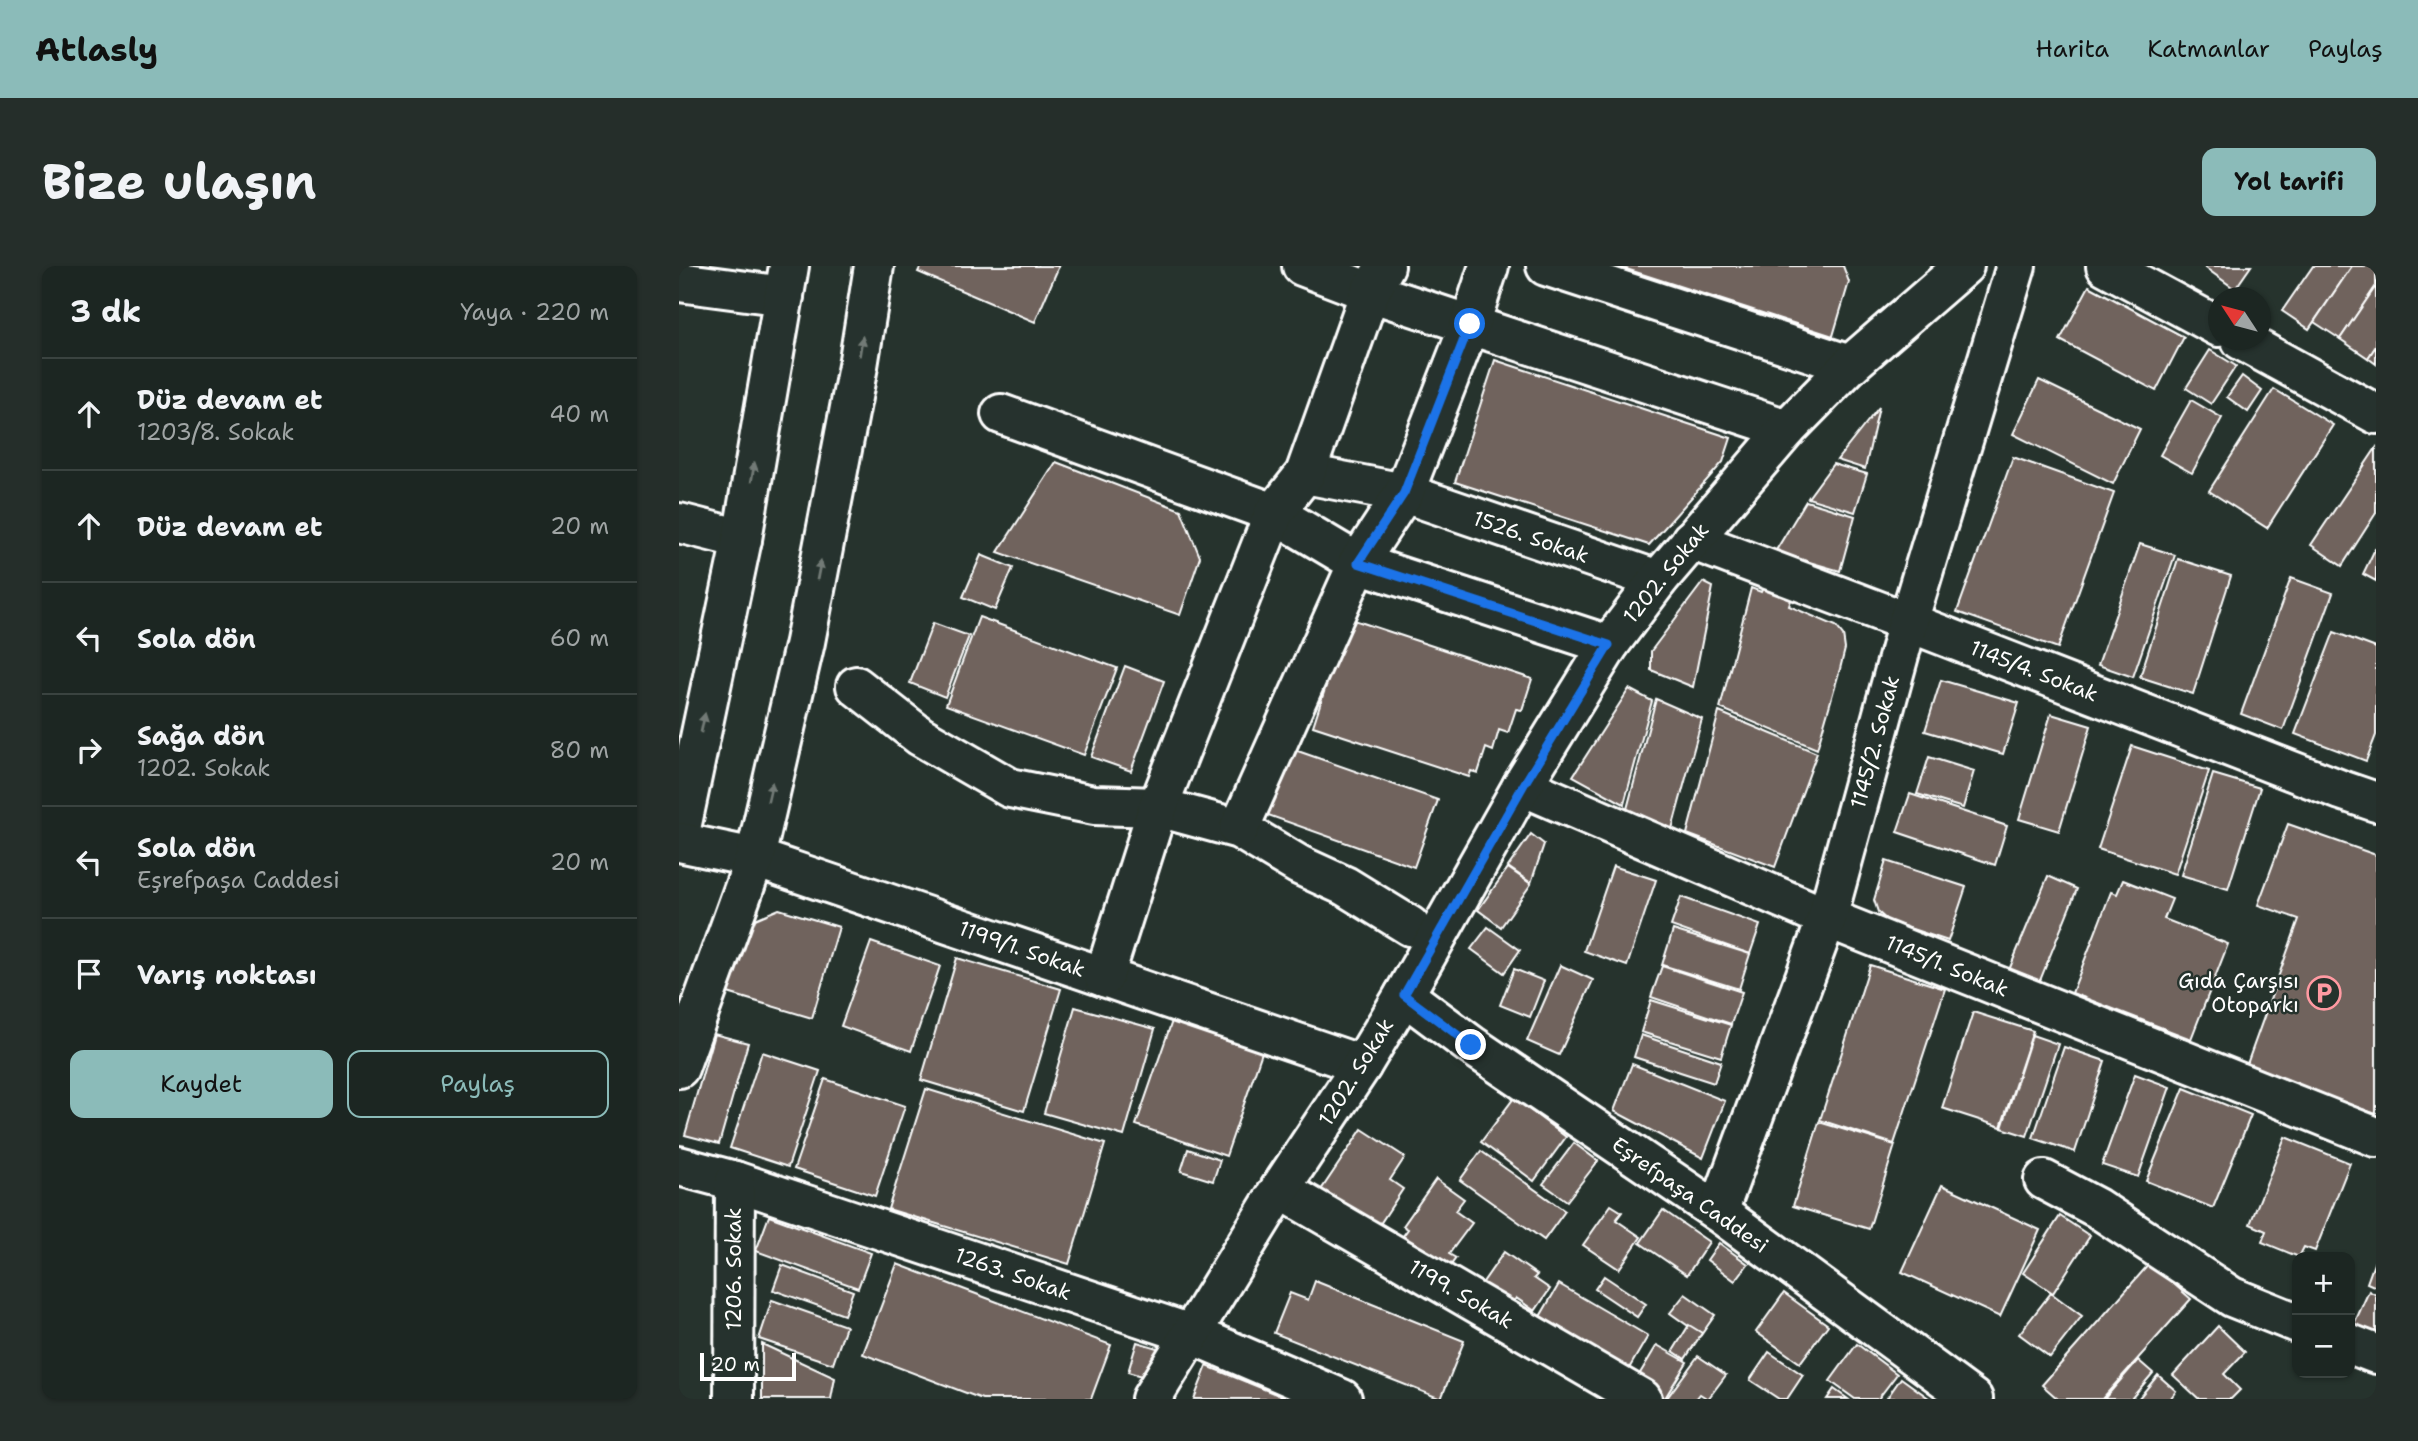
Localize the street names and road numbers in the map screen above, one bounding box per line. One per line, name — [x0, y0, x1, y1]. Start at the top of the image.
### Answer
street label: 1526. Sokak — [1469, 504, 1593, 570]
street label: 1202. Sokak — [1617, 517, 1715, 629]
street label: 1145/4. Sokak — [1966, 634, 2102, 708]
street label: 1145/2. Sokak — [1844, 673, 1906, 811]
street label: 1199/1. Sokak — [955, 914, 1089, 984]
street label: 1145/1. Sokak — [1881, 929, 2013, 1003]
street label: 1202. Sokak — [1312, 1013, 1400, 1131]
street label: Eşrefpaşa Caddesi — [1606, 1130, 1774, 1260]
street label: 1206. Sokak — [720, 1208, 748, 1330]
street label: 1263. Sokak — [951, 1241, 1075, 1307]
street label: 1199. Sokak — [1403, 1253, 1519, 1335]

